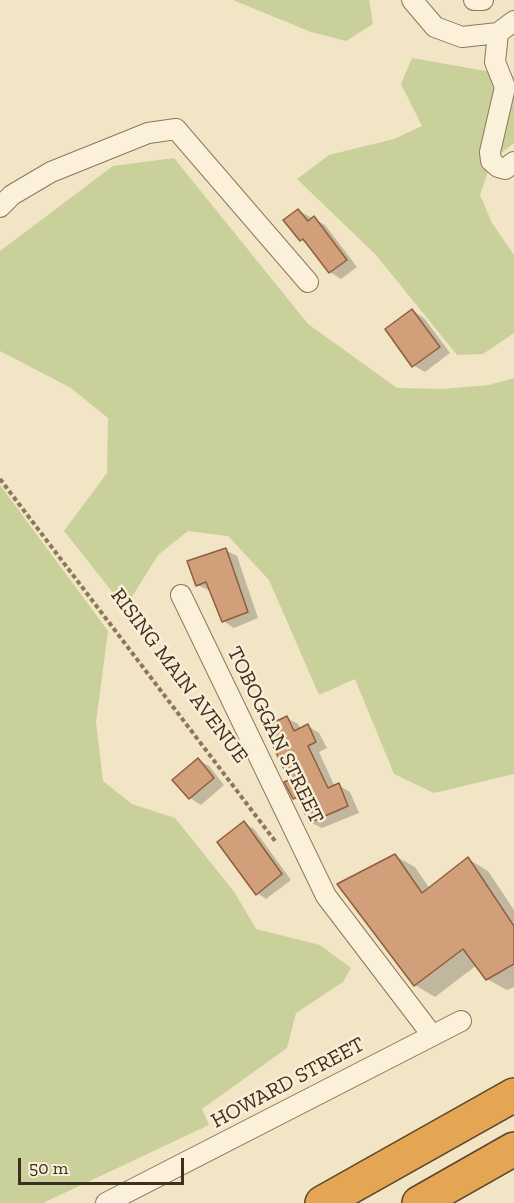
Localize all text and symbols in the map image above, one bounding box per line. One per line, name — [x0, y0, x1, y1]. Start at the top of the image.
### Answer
street label: RISING MAIN AVENUE — [105, 584, 253, 768]
street label: TOBOGGAN STREET — [221, 643, 329, 827]
street label: HOWARD STREET — [207, 1032, 369, 1134]
scale bar — [21, 1146, 188, 1184]
text: 50 m — [29, 1157, 68, 1179]

